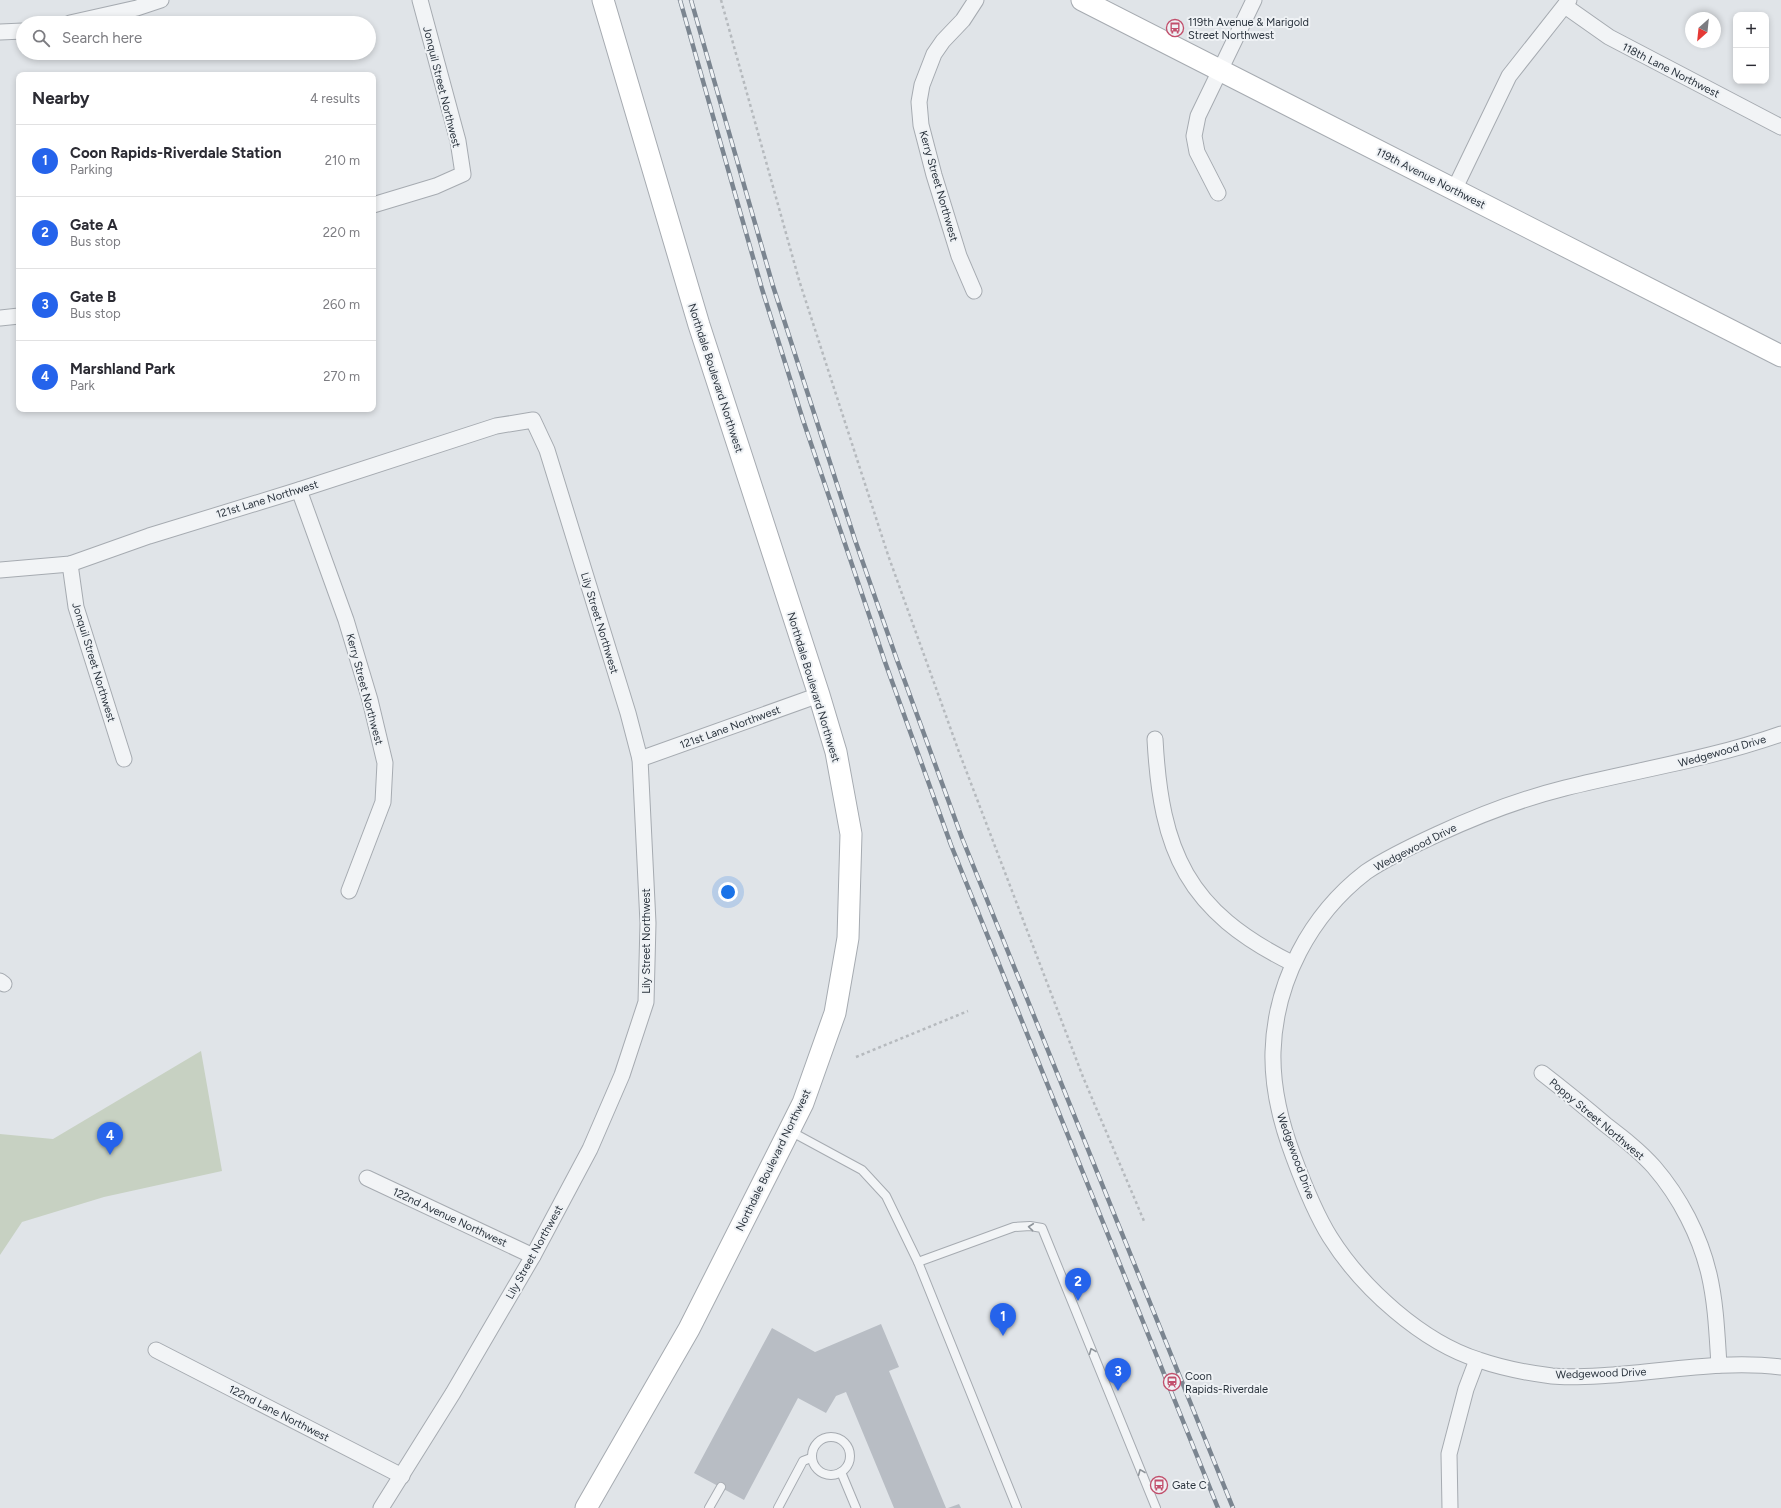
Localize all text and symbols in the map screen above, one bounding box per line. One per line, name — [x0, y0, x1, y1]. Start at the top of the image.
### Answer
north arrow — [1685, 12, 1721, 48]
map controls — [1733, 12, 1769, 84]
button: + — [1733, 12, 1769, 48]
search box — [16, 16, 376, 60]
place label: 119th Avenue & Marigold Street Northwest — [1188, 16, 1309, 42]
bus stop icon: 119th Avenue & Marigold Street Northwest — [1165, 18, 1185, 38]
street label: Jonquil Street Northwest — [420, 25, 463, 149]
icon: search — [30, 27, 52, 49]
text: Search here — [62, 29, 142, 47]
street label: 118th Lane Northwest — [1620, 40, 1722, 101]
button: − — [1733, 48, 1769, 84]
text: Nearby — [32, 88, 90, 108]
text: 4 results — [310, 91, 360, 106]
street label: Kerry Street Northwest — [916, 129, 961, 243]
text: Coon Rapids-Riverdale Station — [70, 144, 281, 162]
street label: 119th Avenue Northwest — [1374, 145, 1488, 212]
text: 1 — [42, 153, 48, 168]
text: 210 m — [325, 153, 360, 168]
text: Parking — [70, 162, 113, 177]
text: Gate A — [70, 216, 118, 234]
text: 2 — [41, 225, 49, 240]
text: 220 m — [323, 225, 360, 240]
text: Bus stop — [70, 234, 121, 249]
text: Gate B — [70, 288, 116, 306]
text: 3 — [41, 297, 49, 312]
text: 260 m — [323, 297, 360, 312]
street label: Northdale Boulevard Northwest — [685, 302, 746, 455]
text: Bus stop — [70, 306, 121, 321]
text: Marshland Park — [70, 360, 175, 378]
text: 4 — [41, 369, 49, 384]
text: 270 m — [323, 369, 360, 384]
text: Park — [70, 378, 95, 393]
street label: 121st Lane Northwest — [215, 478, 320, 521]
street label: Lily Street Northwest — [578, 571, 621, 675]
street label: Jonquil Street Northwest — [69, 601, 118, 724]
street label: Northdale Boulevard Northwest — [784, 610, 843, 764]
street label: Kerry Street Northwest — [343, 632, 386, 746]
street label: 121st Lane Northwest — [678, 703, 782, 752]
street label: Wedgewood Drive — [1677, 733, 1768, 770]
street label: Wedgewood Drive — [1372, 821, 1459, 874]
your location — [718, 882, 738, 902]
street label: Lily Street Northwest — [640, 888, 653, 994]
street label: Poppy Street Northwest — [1546, 1076, 1647, 1163]
street label: Northdale Boulevard Northwest — [733, 1087, 814, 1233]
street label: Wedgewood Drive — [1274, 1111, 1317, 1201]
pin: 4 — [97, 1122, 123, 1155]
street label: 122nd Avenue Northwest — [391, 1185, 509, 1250]
street label: Lily Street Northwest — [503, 1203, 566, 1301]
one-way arrow — [1028, 1223, 1034, 1232]
pin: 2 — [1065, 1268, 1091, 1301]
pin: 1 — [990, 1303, 1016, 1336]
one-way arrow — [1089, 1348, 1097, 1355]
pin: 3 — [1105, 1358, 1131, 1391]
street label: Wedgewood Drive — [1555, 1365, 1647, 1382]
place label: Coon Rapids-Riverdale — [1185, 1370, 1268, 1396]
station icon: Coon Rapids-Riverdale — [1162, 1372, 1182, 1392]
street label: 122nd Lane Northwest — [226, 1382, 331, 1444]
one-way arrow — [1138, 1468, 1146, 1475]
bus stop icon: Gate C — [1149, 1475, 1169, 1495]
place label: Gate C — [1172, 1479, 1207, 1492]

